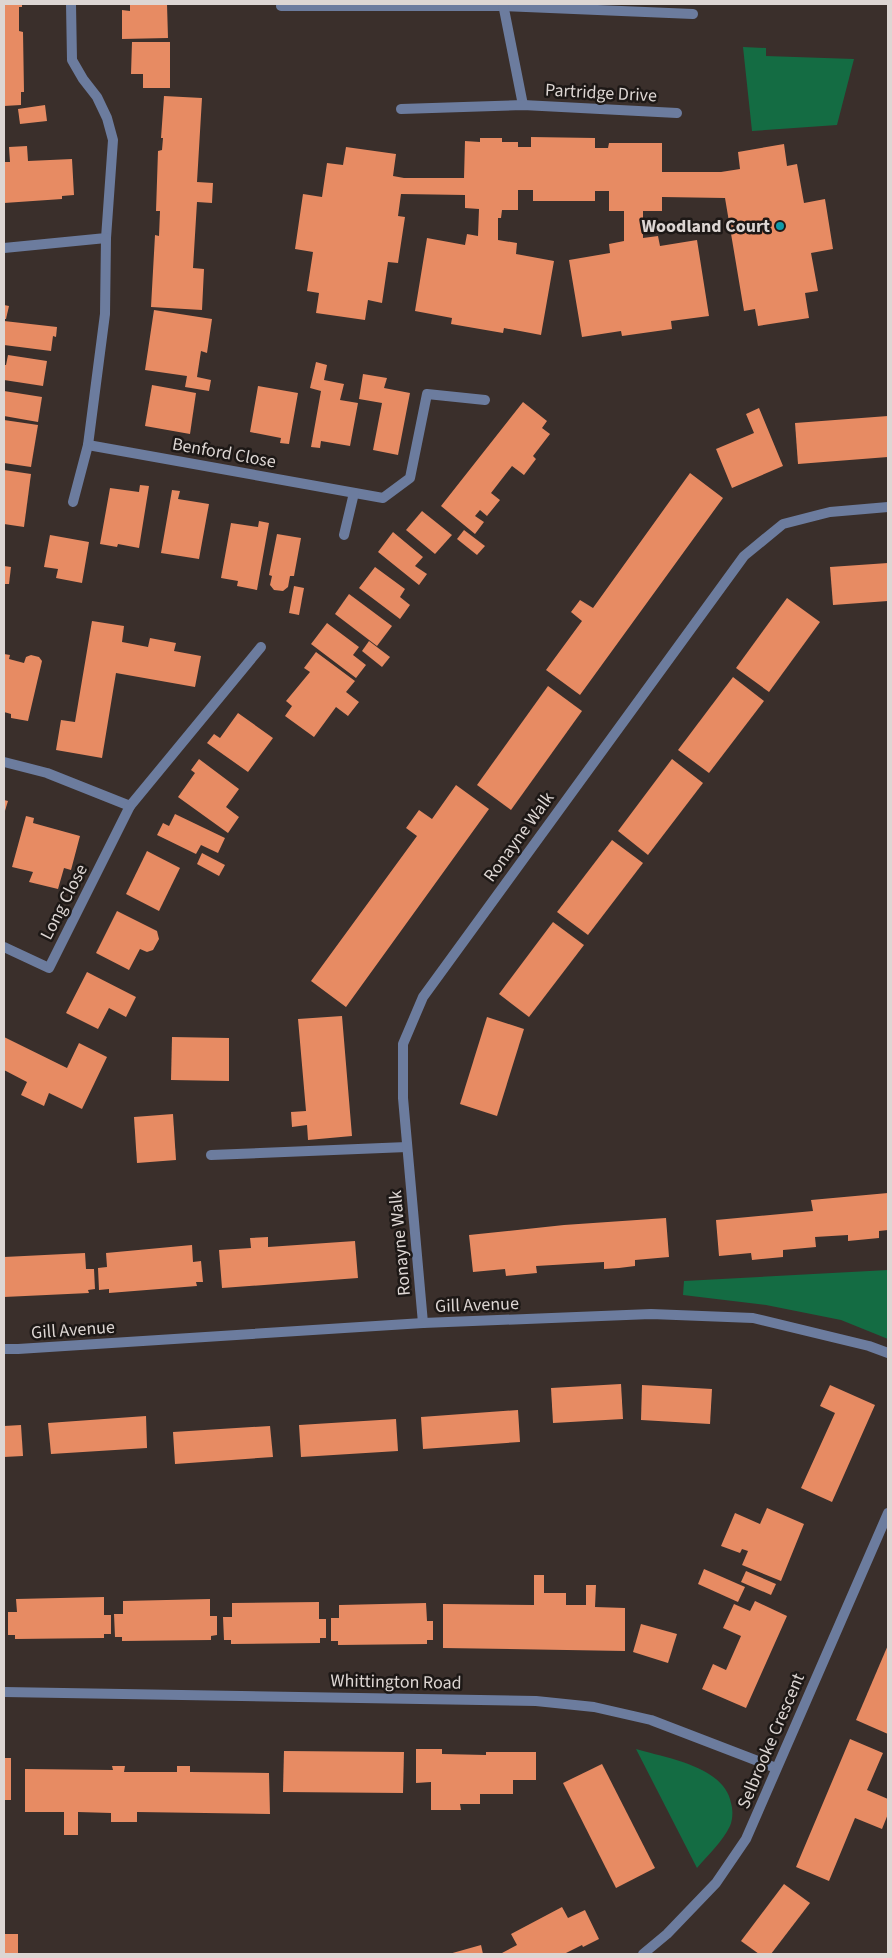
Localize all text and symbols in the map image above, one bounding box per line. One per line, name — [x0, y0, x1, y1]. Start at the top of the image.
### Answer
street label: Partridge Drive — [544, 78, 658, 108]
place label: Woodland Court — [641, 214, 770, 239]
marker: Woodland Court — [774, 220, 786, 232]
street label: Benford Close — [170, 432, 278, 474]
street label: Ronayne Walk — [478, 787, 560, 887]
street label: Long Close — [34, 860, 94, 944]
street label: Ronayne Walk — [383, 1189, 417, 1297]
street label: Gill Avenue — [435, 1291, 519, 1319]
street label: Gill Avenue — [30, 1315, 116, 1345]
street label: Whittington Road — [330, 1668, 462, 1696]
street label: Selbrooke Crescent — [731, 1669, 811, 1813]

